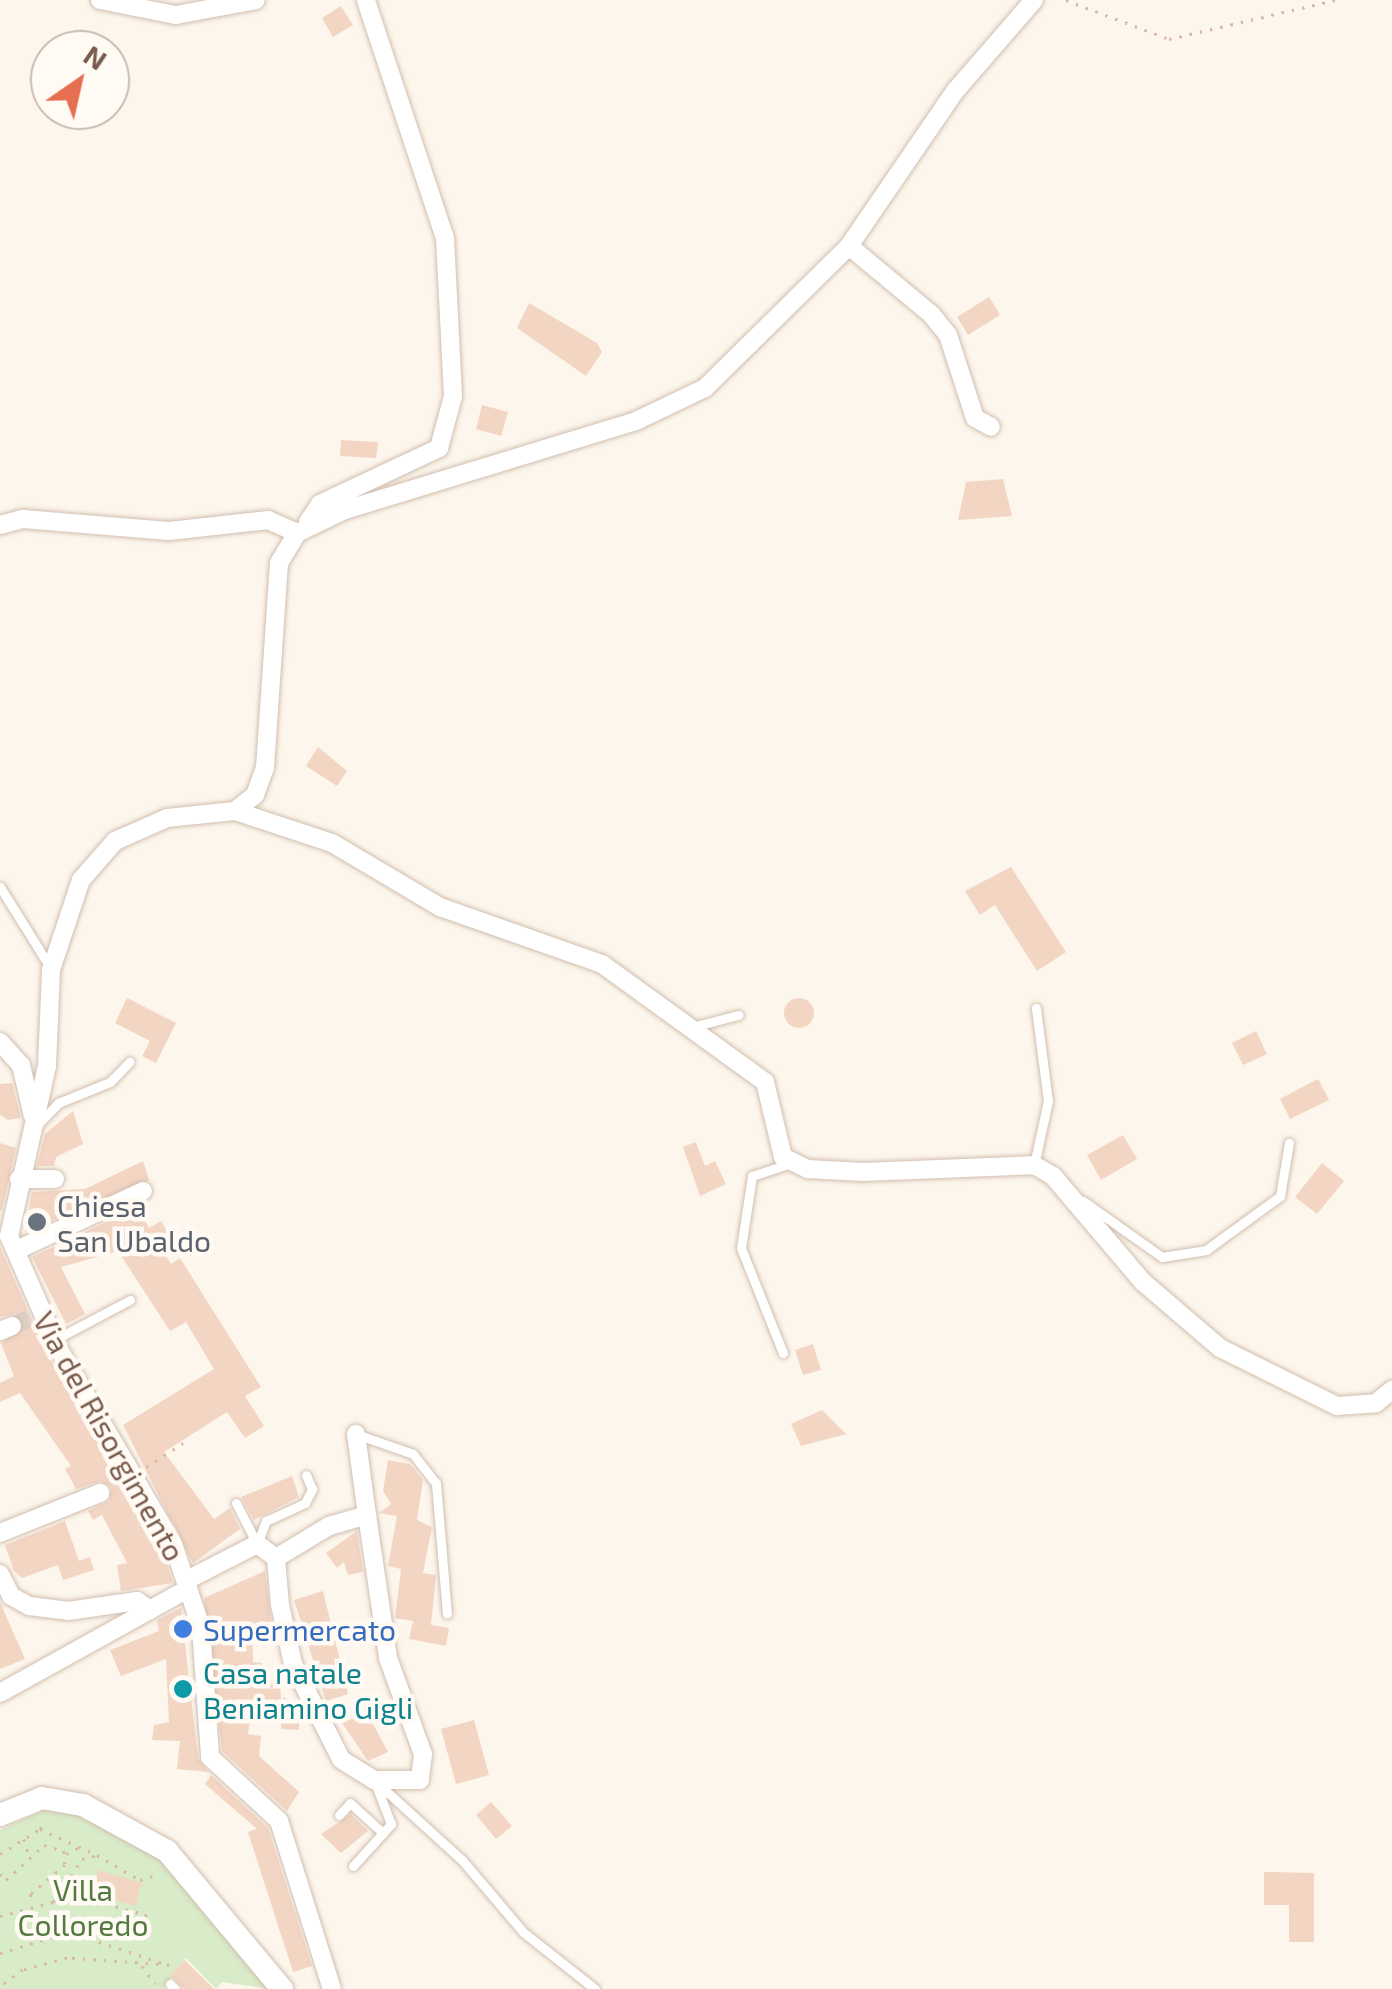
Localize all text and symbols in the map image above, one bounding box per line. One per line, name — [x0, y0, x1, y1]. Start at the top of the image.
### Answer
north arrow — [30, 30, 130, 130]
text: N — [78, 37, 114, 77]
place label: Chiesa San Ubaldo — [57, 1187, 211, 1258]
marker: Chiesa San Ubaldo — [26, 1211, 48, 1233]
street label: Via del Risorgimento — [26, 1305, 194, 1567]
place label: Supermercato — [203, 1611, 396, 1647]
marker: Supermercato — [172, 1618, 194, 1640]
place label: Casa natale Beniamino Gigli — [203, 1654, 413, 1724]
marker: Casa natale Beniamino Gigli — [172, 1678, 194, 1700]
park label: Villa Colloredo — [18, 1871, 148, 1942]

